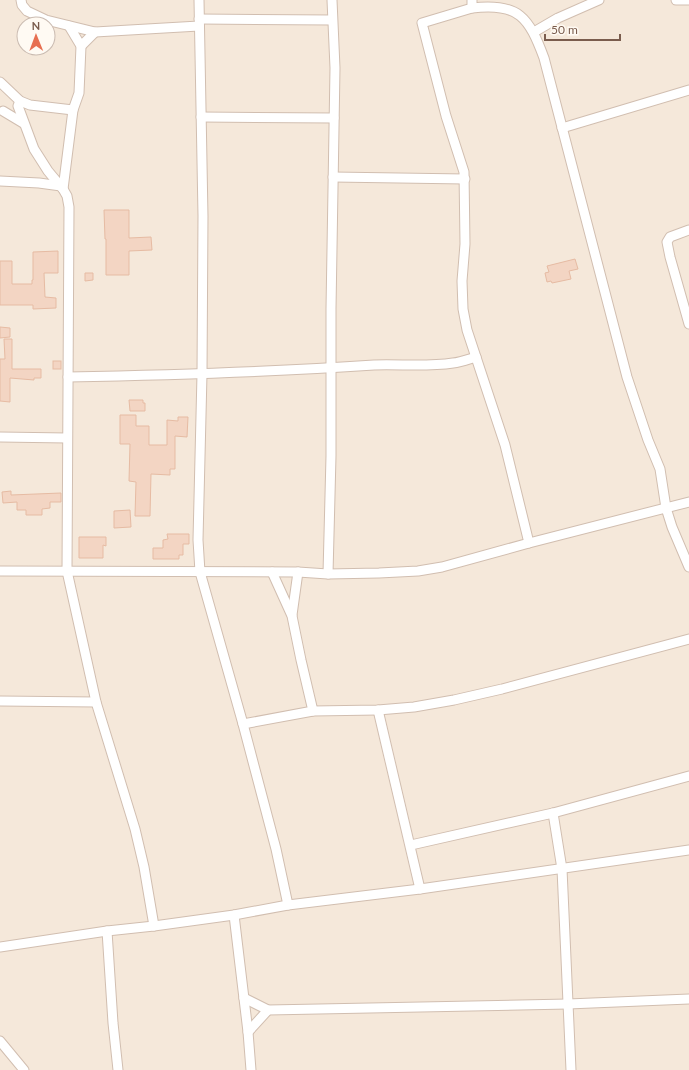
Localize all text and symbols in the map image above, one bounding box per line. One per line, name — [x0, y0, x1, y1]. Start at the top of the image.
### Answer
north arrow — [16, 16, 56, 56]
scale bar — [545, 16, 620, 42]
text: N — [31, 19, 40, 32]
text: 50 m — [551, 22, 578, 37]

